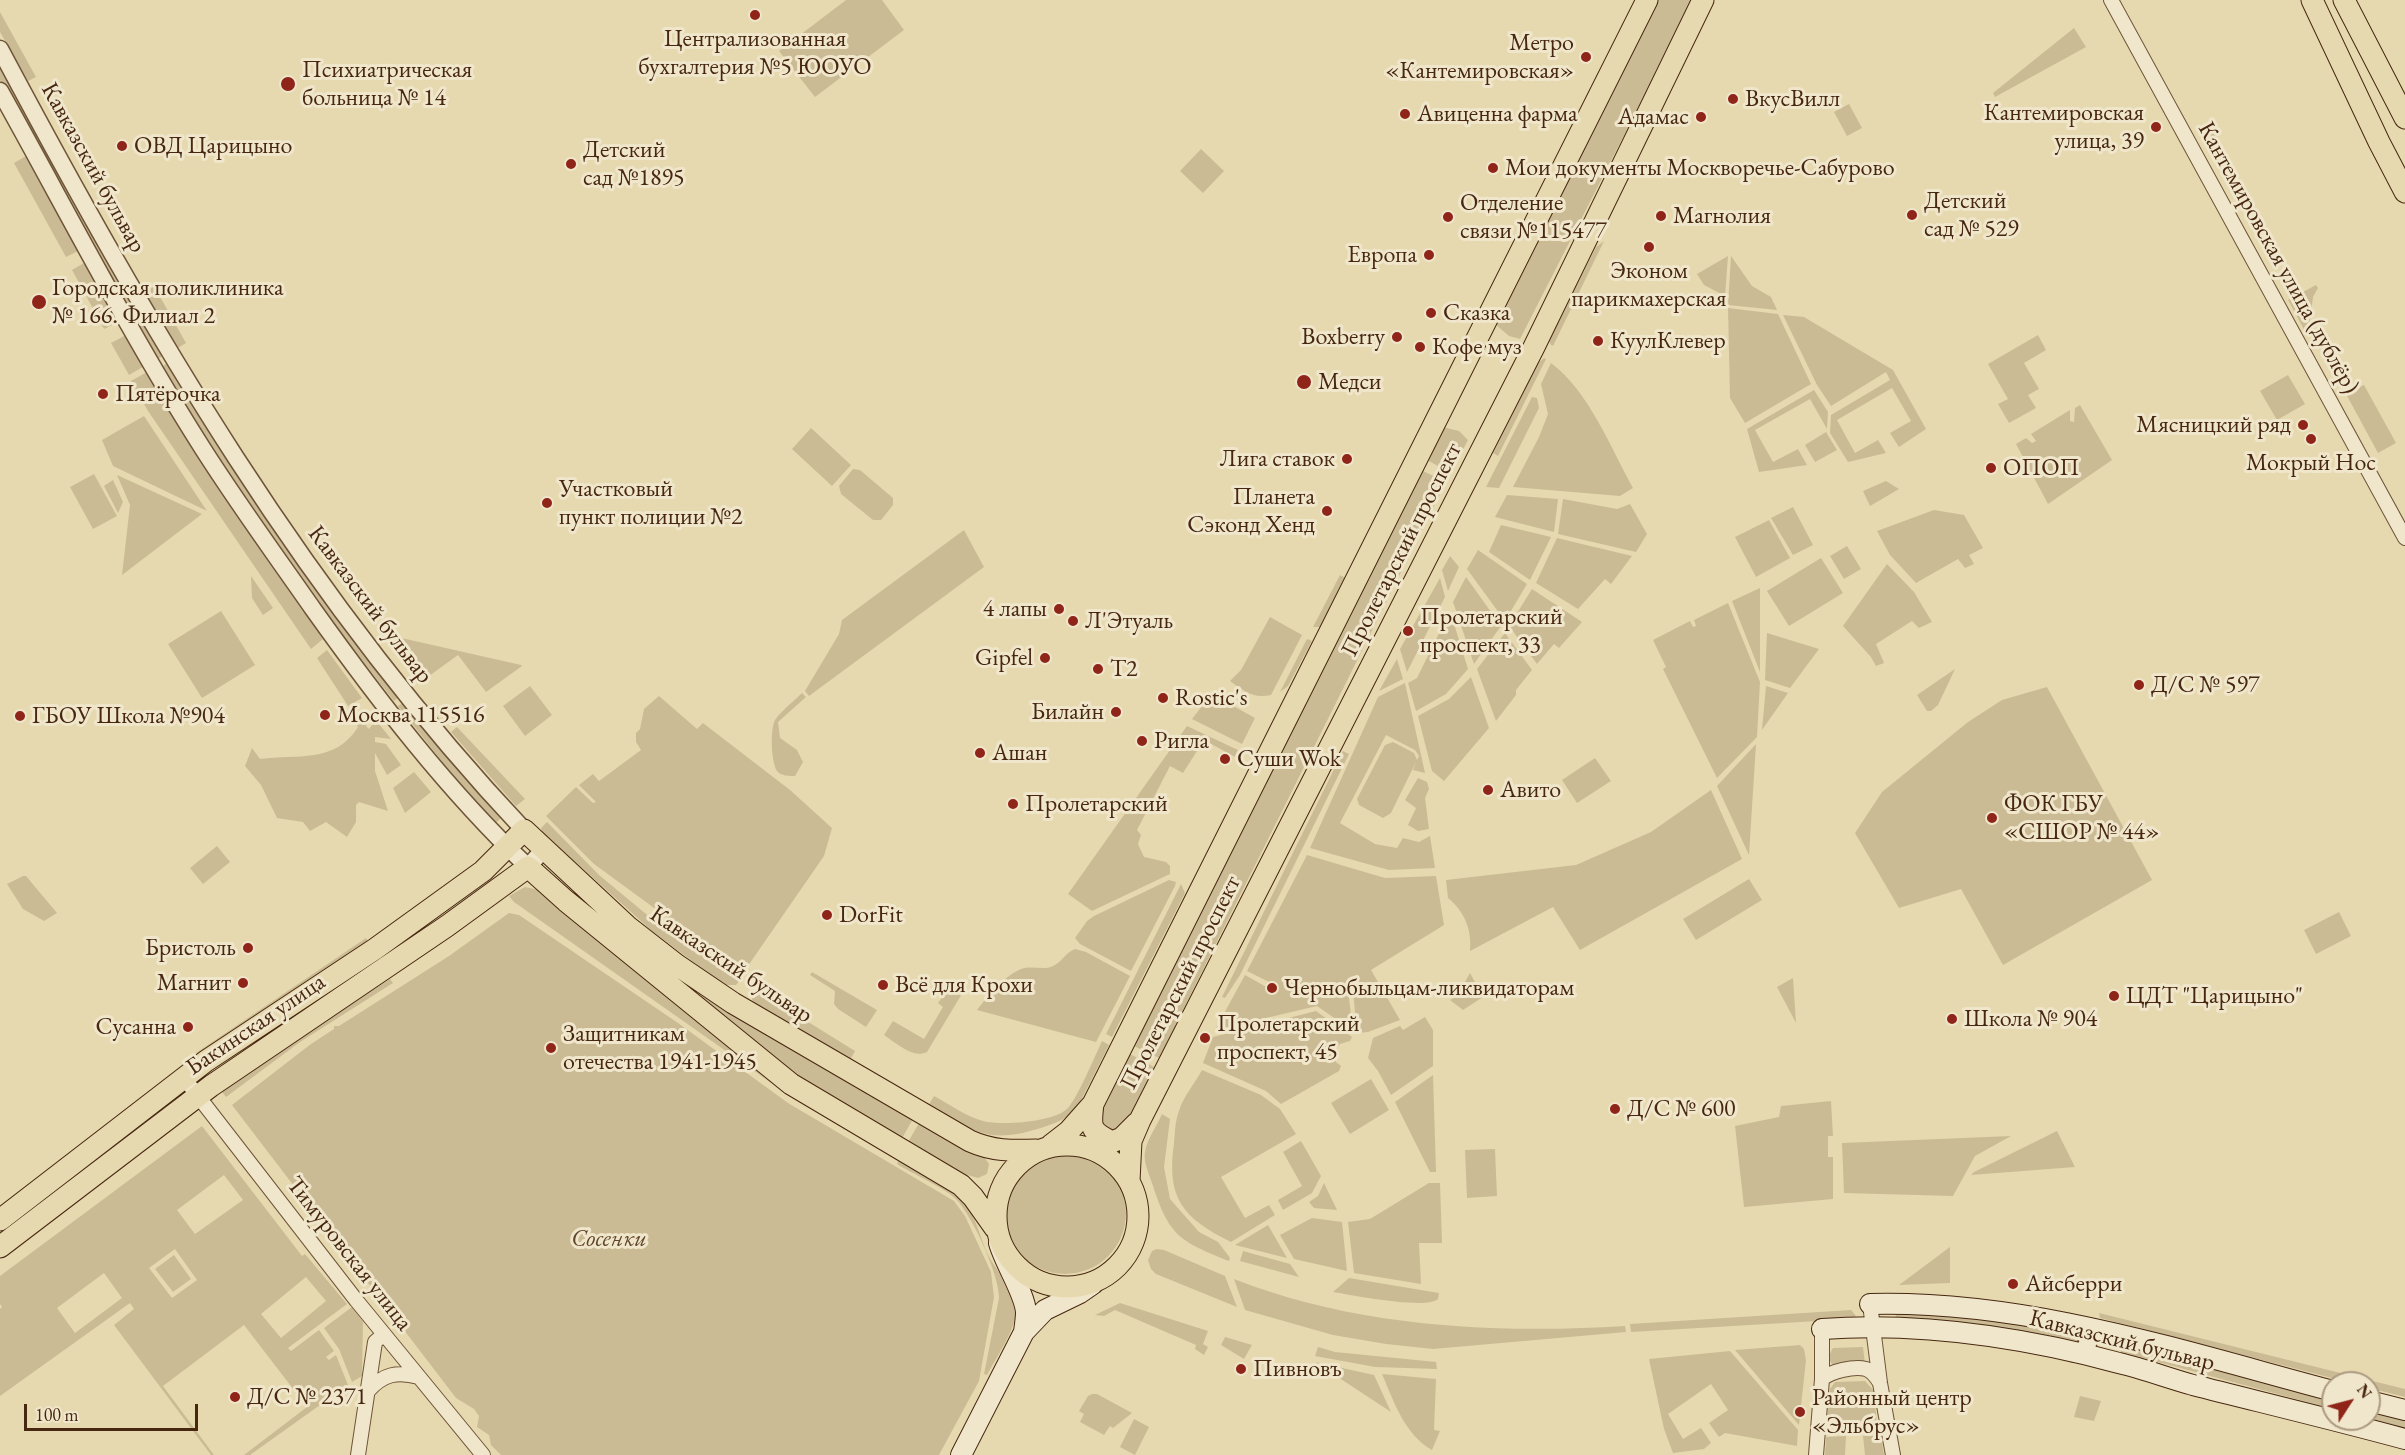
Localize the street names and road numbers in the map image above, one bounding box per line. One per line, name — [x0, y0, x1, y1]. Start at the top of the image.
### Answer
street label: Кавказский бульвар — [34, 78, 152, 258]
street label: Кантемировская улица (дублёр) — [2191, 117, 2365, 399]
street label: Пролетарский проспект — [1336, 438, 1468, 662]
street label: Кавказский бульвар — [301, 520, 439, 690]
street label: Пролетарский проспект — [1115, 871, 1247, 1095]
street label: Кавказский бульвар — [644, 900, 818, 1030]
street label: Бакинская улица — [181, 968, 331, 1082]
street label: Тимуровская улица — [280, 1171, 418, 1337]
street label: Кавказский бульвар — [2026, 1304, 2218, 1378]

